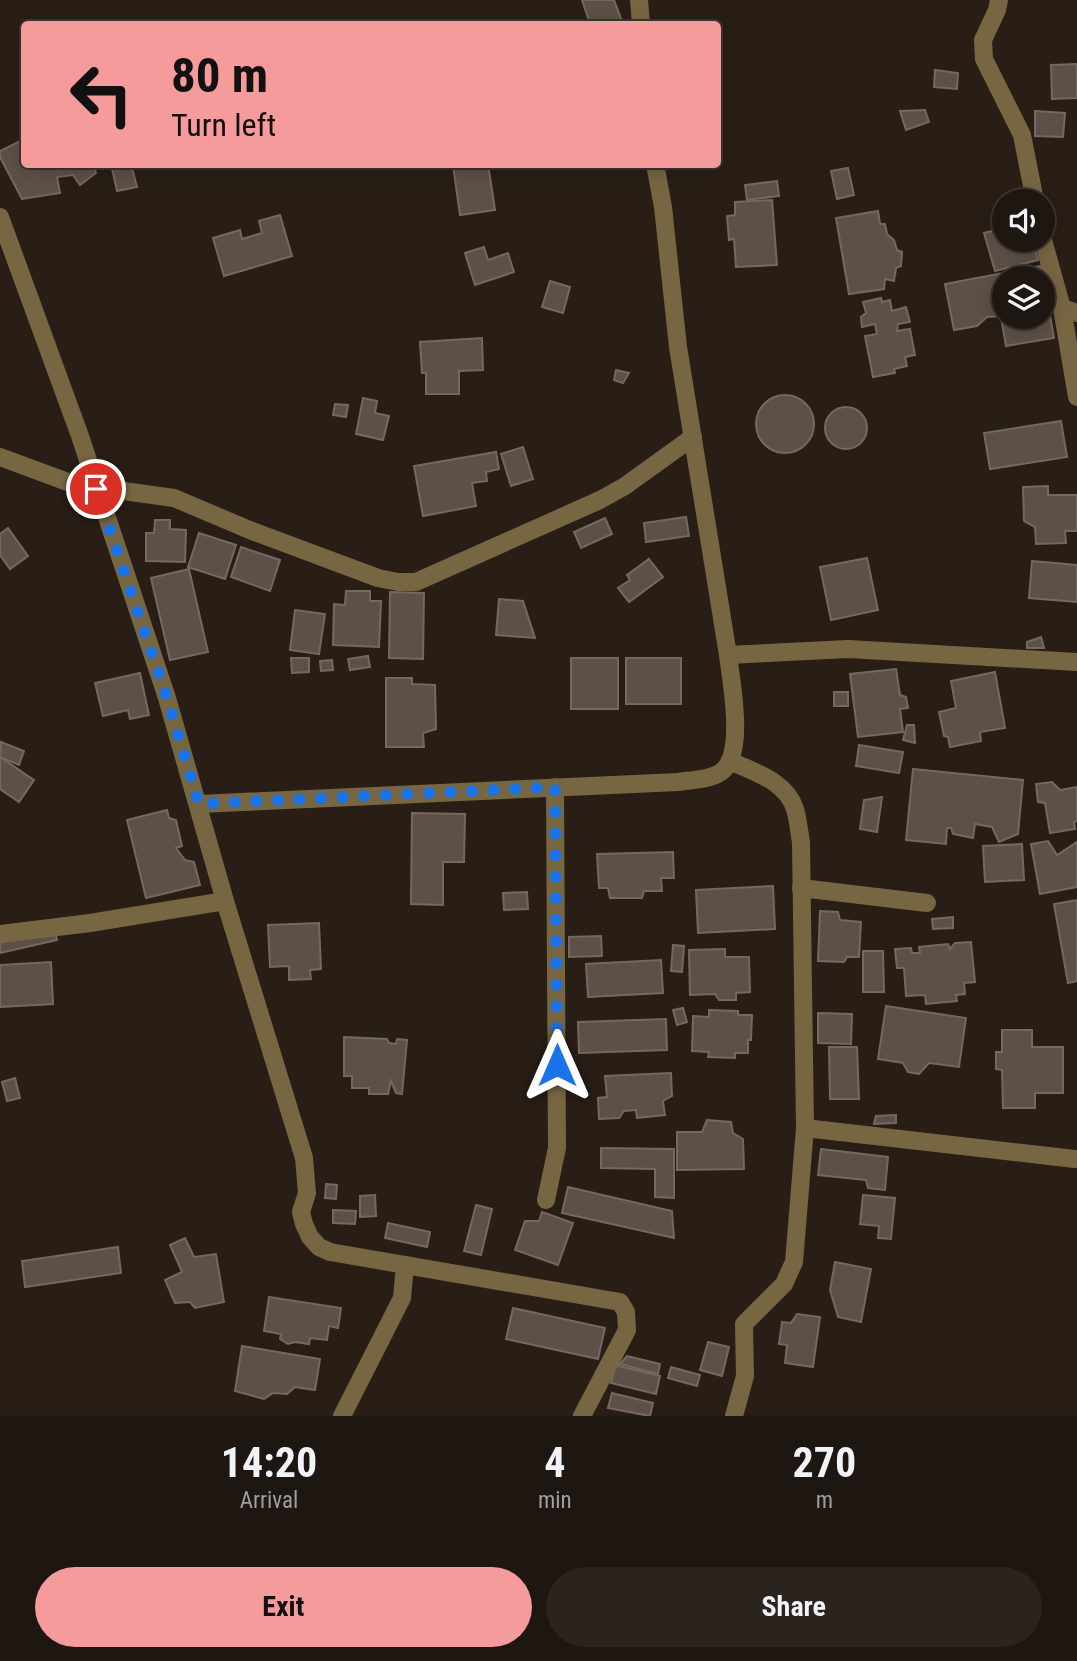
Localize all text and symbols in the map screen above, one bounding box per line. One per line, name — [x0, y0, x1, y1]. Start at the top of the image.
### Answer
text: 80 m — [171, 47, 268, 104]
icon: left — [56, 49, 147, 140]
text: Turn left — [171, 106, 276, 144]
map controls — [992, 189, 1055, 329]
button: sound — [992, 189, 1055, 252]
button: layers — [992, 266, 1055, 329]
pin — [66, 459, 126, 519]
icon: arrive — [77, 470, 115, 508]
position arrow — [520, 1028, 594, 1102]
text: 14:20 — [221, 1438, 317, 1487]
text: 4 — [544, 1438, 565, 1487]
text: 270 — [792, 1438, 856, 1487]
text: Arrival — [240, 1487, 298, 1514]
text: min — [538, 1487, 572, 1514]
text: m — [816, 1487, 833, 1514]
button: Exit — [35, 1567, 532, 1647]
button: Share — [546, 1567, 1042, 1647]

